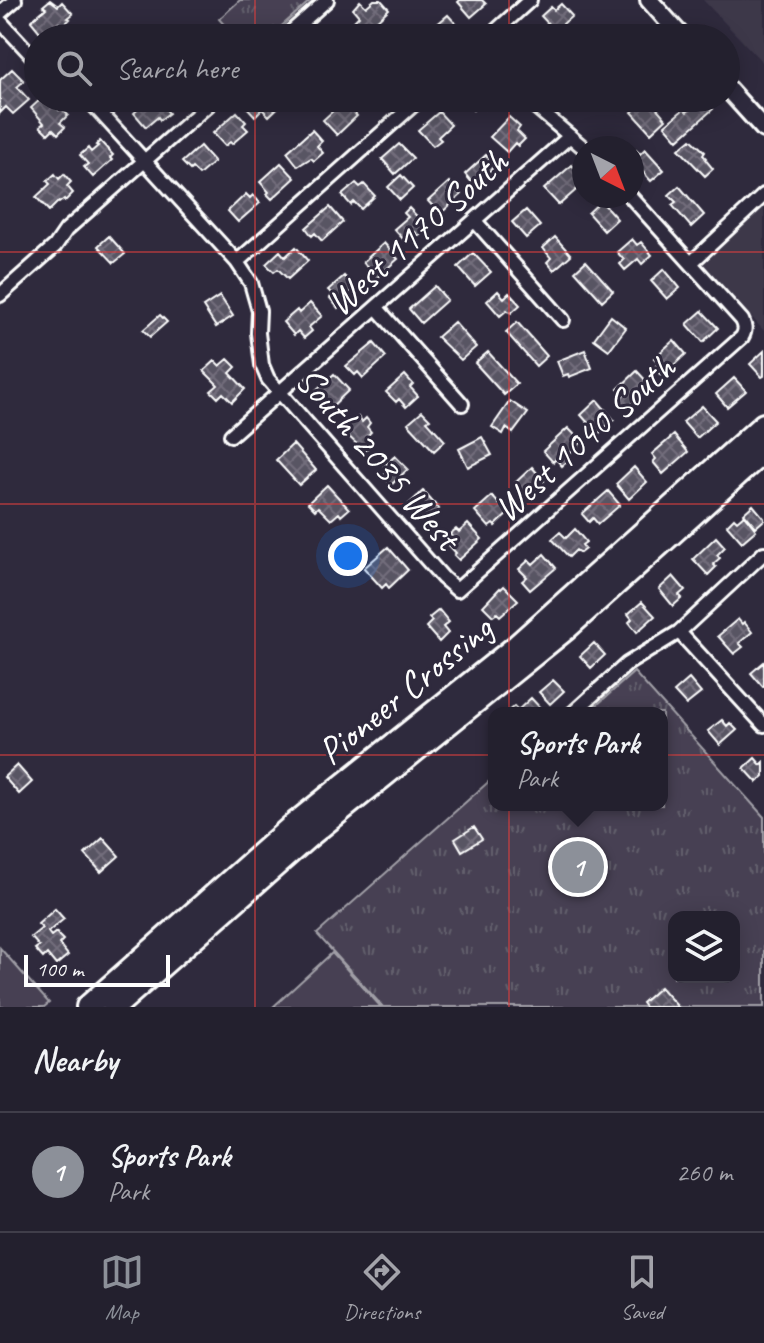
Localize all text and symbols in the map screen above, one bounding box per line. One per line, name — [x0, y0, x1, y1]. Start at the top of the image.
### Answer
search box — [24, 24, 740, 112]
icon: search — [52, 46, 96, 90]
text: Search here — [116, 49, 238, 87]
north arrow — [572, 136, 644, 208]
street label: West 1170 South — [317, 137, 519, 326]
street label: West 1040 South — [484, 343, 686, 532]
street label: South 2035 West — [286, 357, 473, 562]
your location — [328, 536, 368, 576]
street label: Pioneer Crossing — [308, 604, 503, 775]
popup — [488, 707, 668, 811]
text: Sports Park — [517, 724, 639, 762]
text: Park — [517, 762, 558, 795]
pin: 1 — [552, 837, 604, 897]
map controls — [668, 911, 740, 983]
button: layers — [668, 911, 740, 983]
scale bar — [24, 951, 170, 987]
text: 100 m — [36, 955, 83, 983]
text: Nearby — [32, 1038, 118, 1081]
text: Sports Park — [108, 1137, 230, 1175]
text: 1 — [52, 1156, 64, 1189]
text: 260 m — [676, 1156, 732, 1189]
text: Park — [108, 1175, 149, 1208]
tab: Map — [100, 1250, 144, 1326]
tab: Directions — [344, 1250, 420, 1326]
tab: Saved — [620, 1250, 664, 1326]

